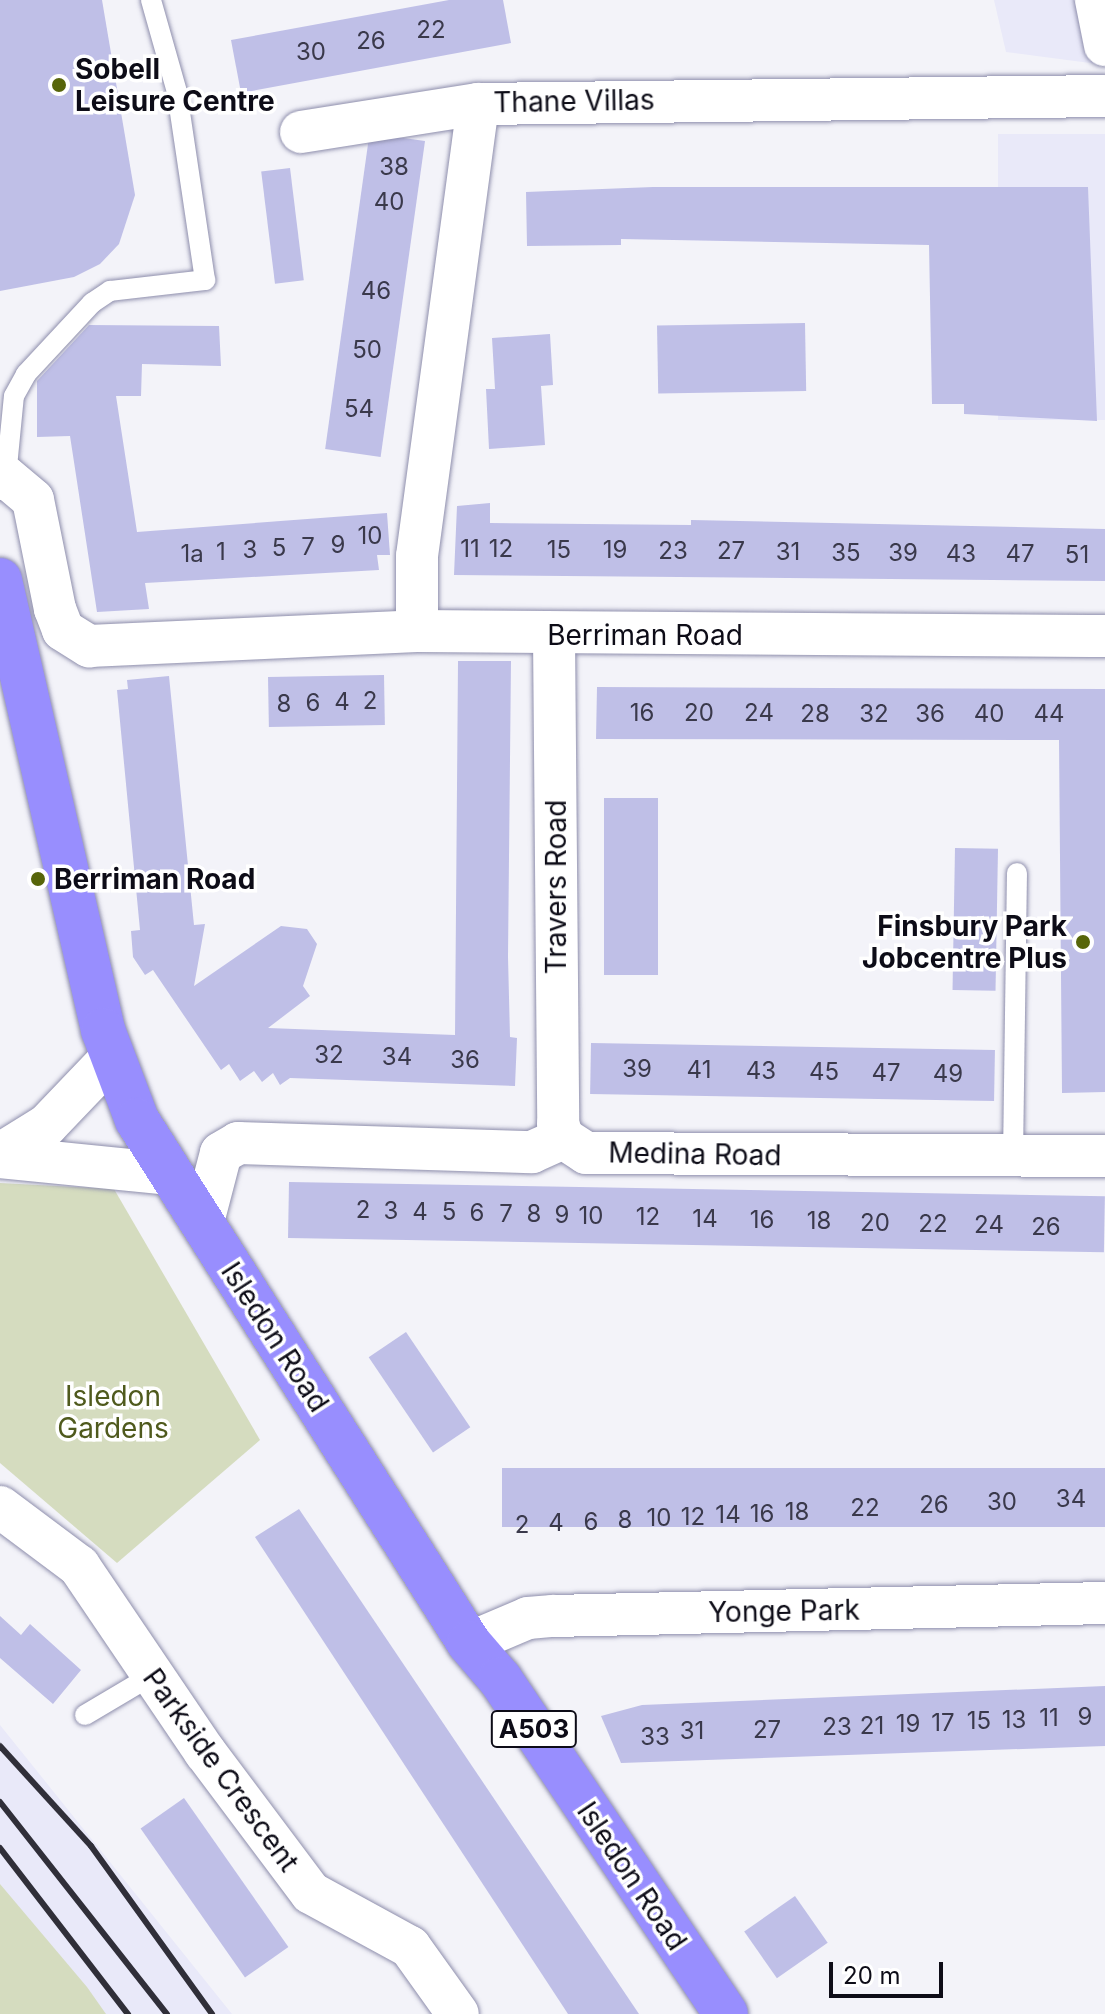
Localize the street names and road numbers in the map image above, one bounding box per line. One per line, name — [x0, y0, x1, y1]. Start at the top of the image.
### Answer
street label: Thane Villas — [493, 83, 655, 119]
street label: Berriman Road — [547, 618, 743, 652]
street label: Travers Road — [539, 800, 573, 974]
street label: Medina Road — [608, 1136, 782, 1172]
street label: Isledon Road — [214, 1256, 336, 1418]
street label: Yonge Park — [708, 1593, 860, 1629]
street label: Parkside Crescent — [136, 1662, 306, 1878]
road number: A503 — [490, 1707, 578, 1751]
street label: Isledon Road — [570, 1796, 694, 1956]

